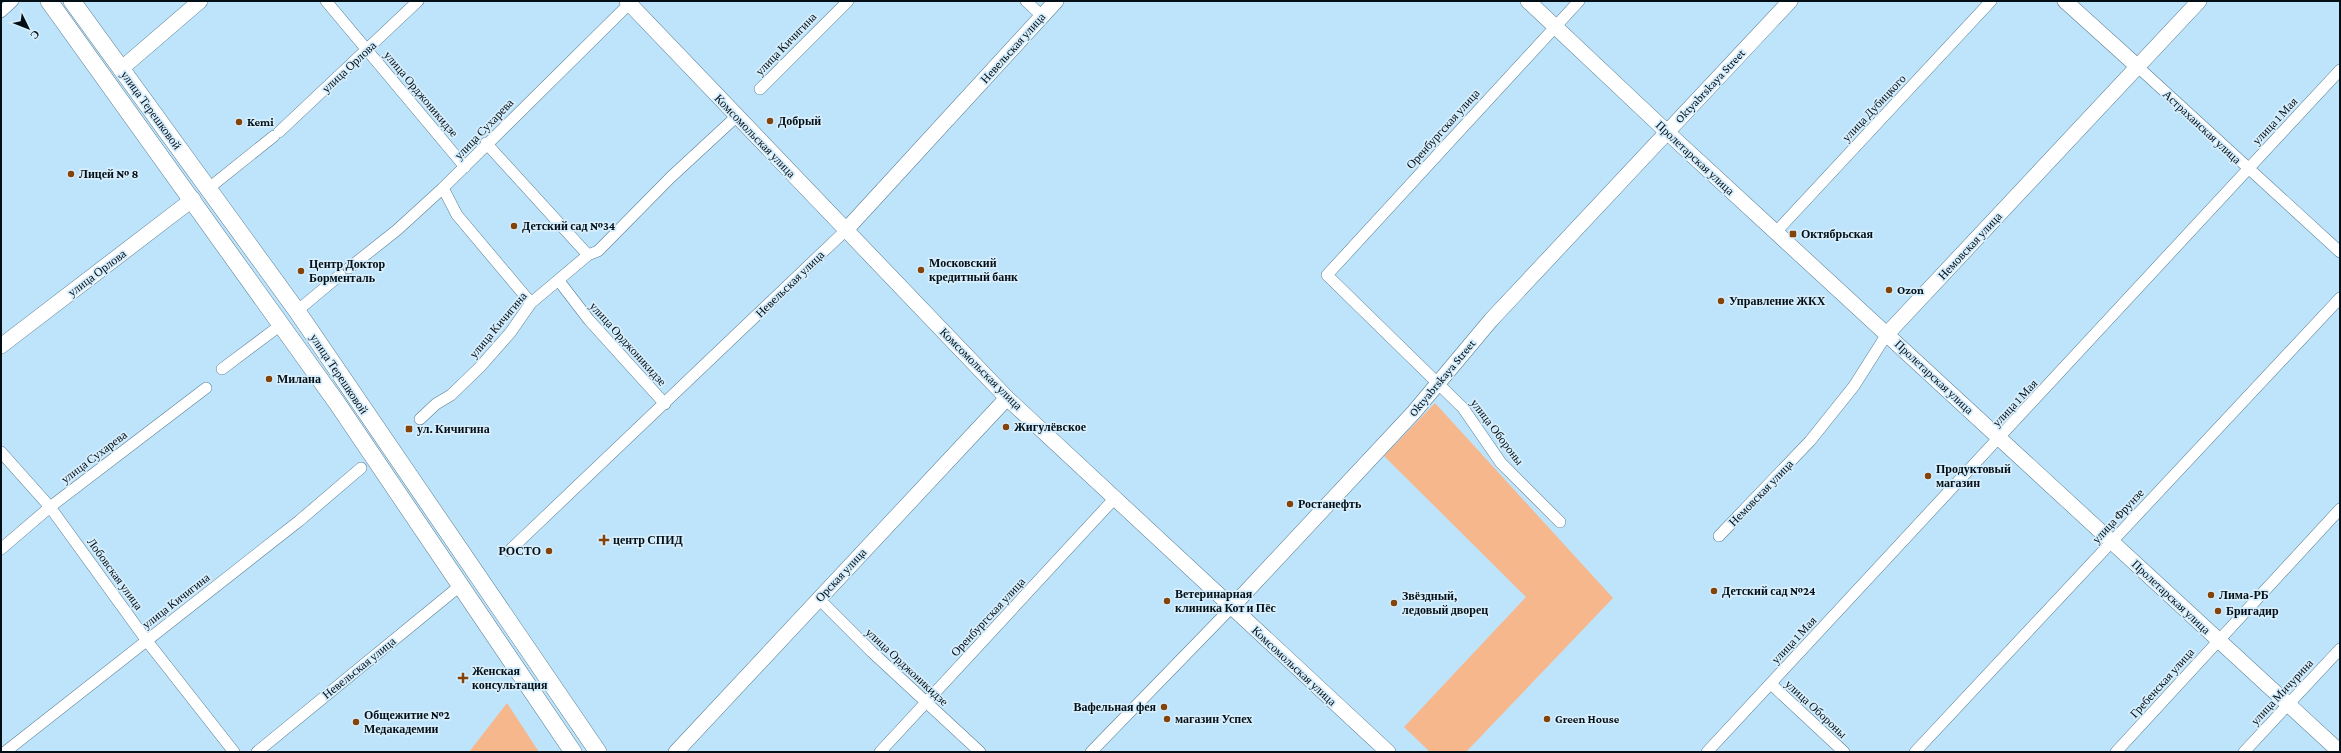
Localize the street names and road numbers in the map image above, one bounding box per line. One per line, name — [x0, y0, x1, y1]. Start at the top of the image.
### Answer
street label: улица Кичигина — [753, 9, 820, 78]
street label: Невельская улица — [978, 9, 1049, 86]
street label: улица Орлова — [319, 38, 380, 96]
street label: Oktyabrskaya Street — [1672, 45, 1749, 126]
street label: улица Орджоникидзе — [381, 48, 461, 140]
street label: улица Терешковой — [118, 68, 185, 153]
street label: улица Дубицкого — [1839, 72, 1909, 144]
street label: Оренбургская улица — [1403, 86, 1483, 172]
street label: Астраханская улица — [2160, 87, 2244, 167]
street label: Комсомольская улица — [712, 91, 799, 181]
street label: улица 1 Мая — [2250, 94, 2301, 148]
street label: улица Сухарева — [452, 95, 517, 162]
street label: Пролетарская улица — [1653, 118, 1738, 198]
street label: Немовская улица — [1935, 209, 2005, 283]
street label: улица Орлова — [65, 246, 129, 299]
street label: Невельская улица — [753, 247, 828, 320]
street label: улица Кичигина — [466, 289, 530, 361]
street label: улица Орджоникидзе — [587, 299, 669, 389]
street label: Комсомольская улица — [937, 325, 1025, 413]
street label: улица Терешковой — [307, 331, 371, 417]
street label: Oktyabrskaya Street — [1406, 336, 1479, 419]
street label: Пролетарская улица — [1892, 337, 1977, 417]
street label: улица 1 Мая — [1990, 376, 2041, 430]
street label: улица Обороны — [1468, 396, 1526, 468]
street label: улица Сухарева — [58, 427, 130, 486]
street label: Немовская улица — [1726, 456, 1797, 529]
street label: улица Фрунзе — [2089, 486, 2147, 546]
street label: Лобовская улица — [84, 535, 146, 613]
street label: Орская улица — [813, 545, 870, 605]
street label: Пролетарская улица — [2129, 557, 2214, 637]
street label: улица Кичигина — [139, 570, 213, 632]
street label: Оренбургская улица — [948, 574, 1029, 659]
street label: улица 1 Мая — [1769, 613, 1820, 667]
street label: Комсомольская улица — [1249, 623, 1340, 709]
street label: улица Орджоникидзе — [863, 625, 951, 709]
street label: Невельская улица — [320, 634, 399, 702]
street label: Гребенская улица — [2127, 645, 2197, 721]
street label: улица Мичурина — [2248, 656, 2317, 728]
street label: улица Обороны — [1782, 677, 1850, 741]

